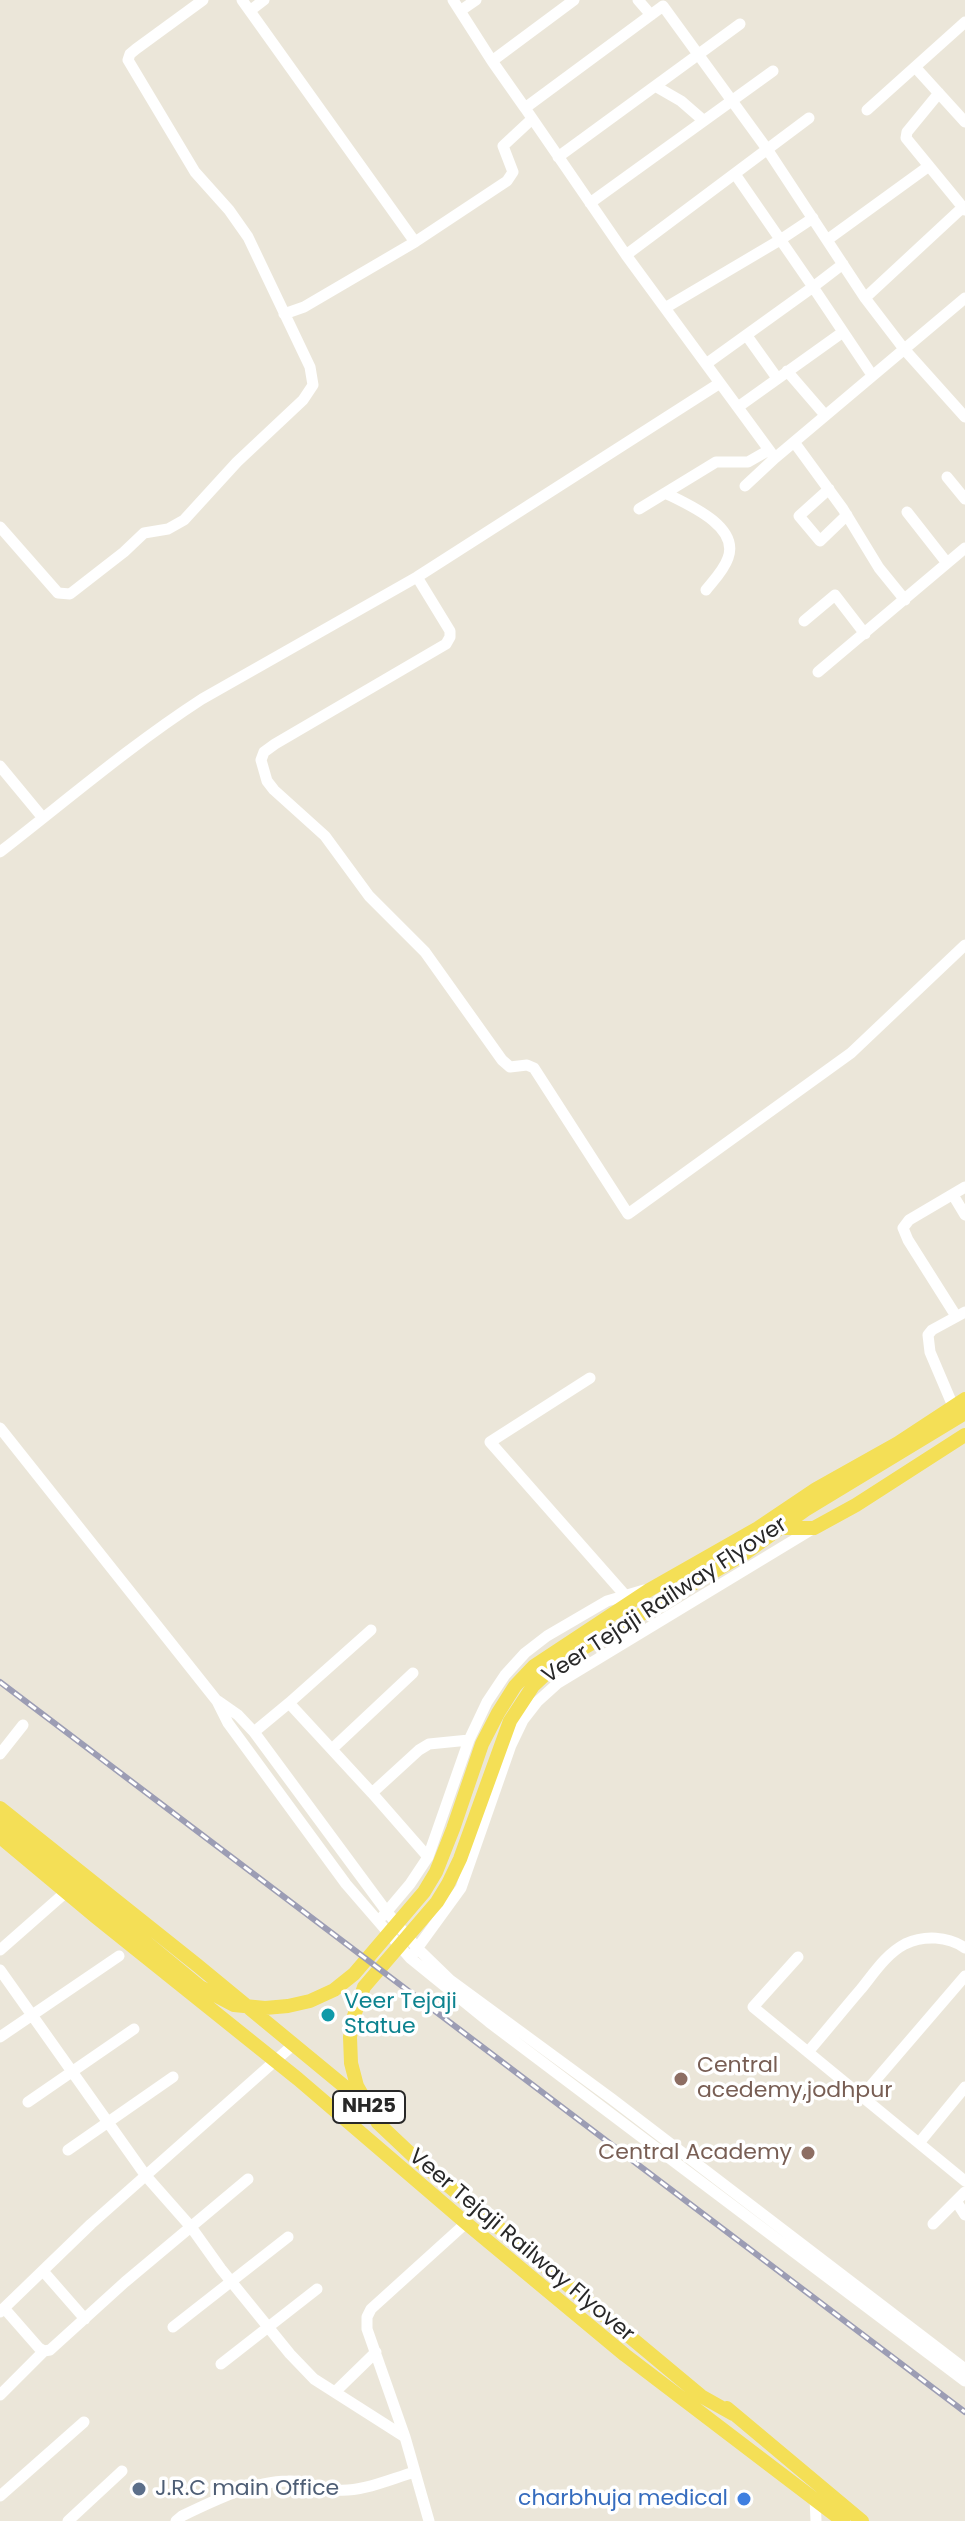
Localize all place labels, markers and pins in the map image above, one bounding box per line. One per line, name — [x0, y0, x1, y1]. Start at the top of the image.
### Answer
place label: Veer Tejaji Statue — [344, 1989, 457, 2040]
marker: Veer Tejaji Statue — [319, 2006, 337, 2024]
place label: Central acedemy,jodhpur — [697, 2053, 892, 2104]
marker: Central acedemy,jodhpur — [672, 2070, 690, 2088]
place label: Central Academy — [598, 2140, 792, 2166]
marker: Central Academy — [799, 2144, 817, 2162]
place label: J.R.C main Office — [155, 2476, 339, 2502]
marker: J.R.C main Office — [130, 2480, 148, 2498]
place label: charbhuja medical — [518, 2486, 728, 2512]
marker: charbhuja medical — [735, 2490, 753, 2508]

